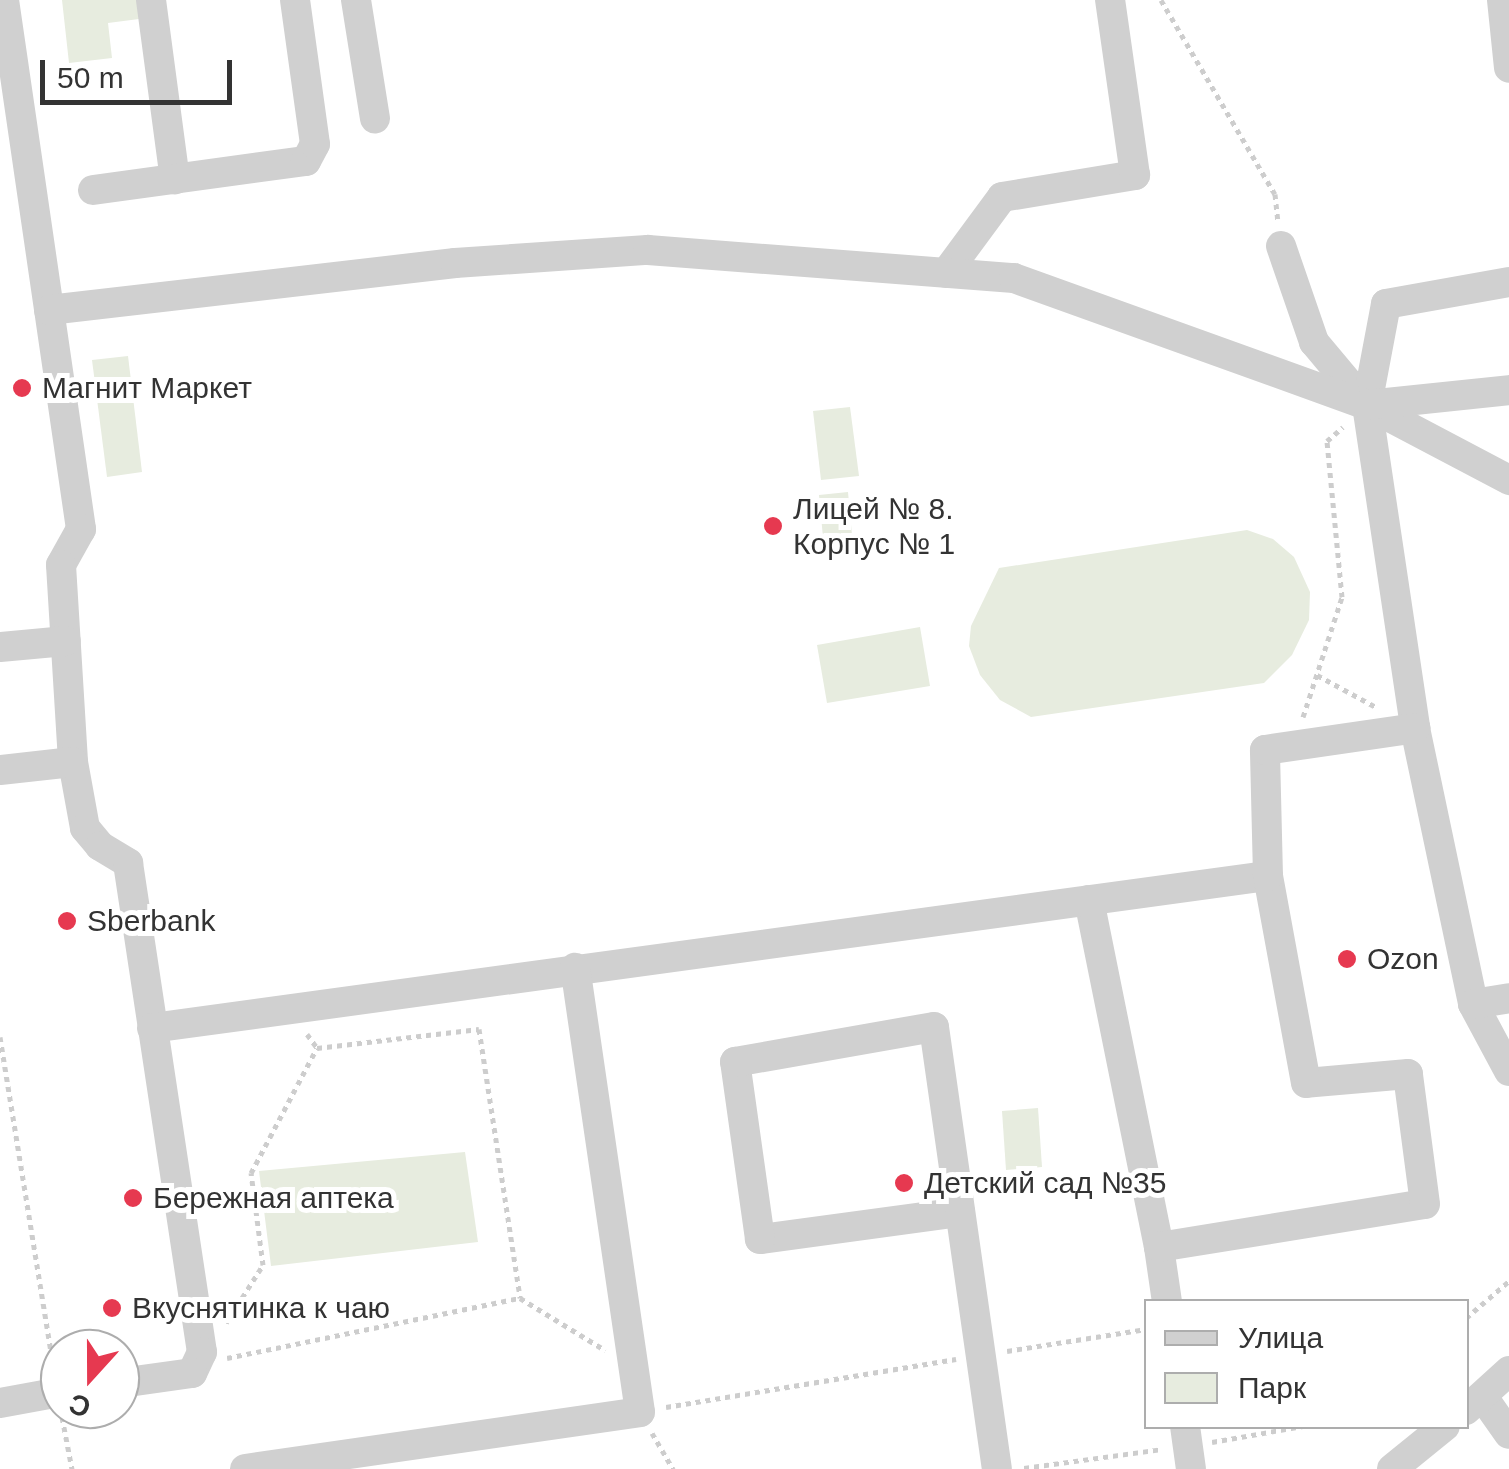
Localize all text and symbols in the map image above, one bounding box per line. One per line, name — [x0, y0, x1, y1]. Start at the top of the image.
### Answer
scale bar — [45, 40, 238, 102]
text: 50 m — [57, 61, 124, 94]
place label: Магнит Маркет — [42, 370, 252, 406]
marker: Магнит Маркет — [11, 377, 33, 399]
place label: Лицей № 8. Корпус № 1 — [793, 491, 955, 562]
marker: Лицей № 8. Корпус № 1 — [762, 515, 784, 537]
place label: Sberbank — [87, 903, 215, 939]
marker: Sberbank — [56, 910, 78, 932]
place label: Ozon — [1367, 941, 1439, 977]
marker: Ozon — [1336, 948, 1358, 970]
place label: Детский сад №35 — [924, 1165, 1166, 1201]
marker: Детский сад №35 — [893, 1172, 915, 1194]
place label: Бережная аптека — [153, 1180, 394, 1216]
marker: Бережная аптека — [122, 1187, 144, 1209]
place label: Вкуснятинка к чаю — [132, 1290, 390, 1326]
marker: Вкуснятинка к чаю — [101, 1297, 123, 1319]
legend — [1144, 1299, 1469, 1429]
text: Улица — [1238, 1321, 1323, 1354]
north arrow — [40, 1329, 140, 1429]
text: Парк — [1238, 1371, 1306, 1404]
text: С — [65, 1388, 95, 1424]

